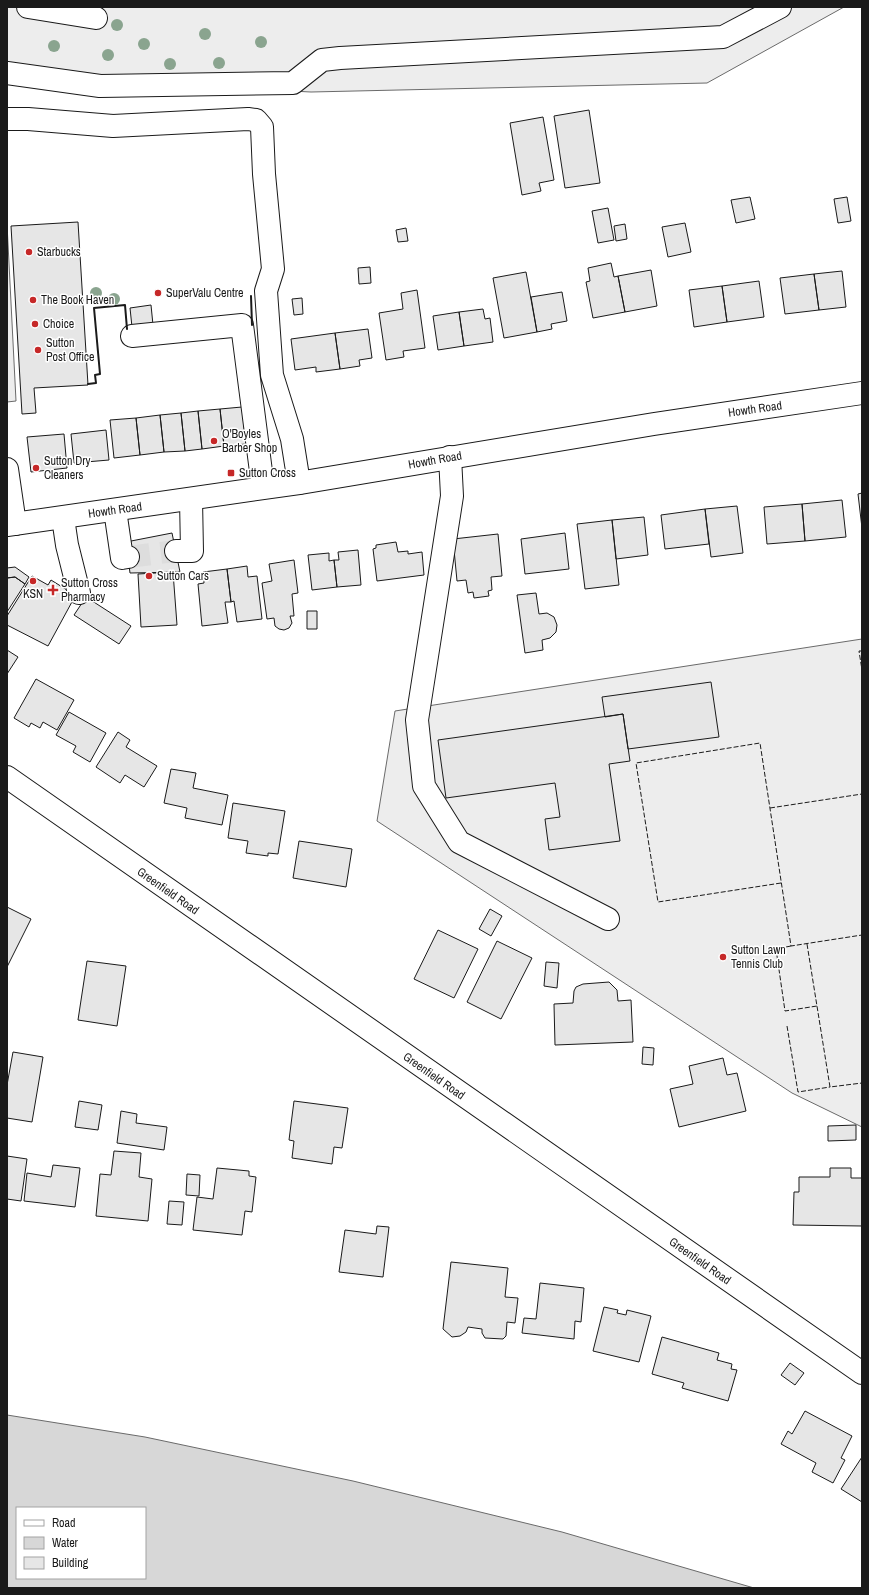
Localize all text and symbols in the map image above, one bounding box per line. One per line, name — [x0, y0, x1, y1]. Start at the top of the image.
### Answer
place label: Starbucks — [37, 244, 81, 260]
marker: Starbucks — [24, 247, 34, 257]
place label: SuperValu Centre — [166, 285, 244, 301]
marker: SuperValu Centre — [153, 288, 163, 298]
place label: The Book Haven — [41, 292, 114, 308]
marker: The Book Haven — [28, 295, 38, 305]
place label: Choice — [43, 316, 74, 332]
marker: Choice — [30, 319, 40, 329]
place label: Sutton Post Office — [46, 335, 95, 365]
marker: Sutton Post Office — [33, 345, 43, 355]
street label: Howth Road — [727, 397, 783, 421]
place label: O'Boyles Barber Shop — [222, 426, 277, 456]
marker: O'Boyles Barber Shop — [209, 436, 219, 446]
street label: Howth Road — [407, 447, 463, 473]
place label: Sutton Dry Cleaners — [44, 453, 91, 483]
marker: Sutton Dry Cleaners — [31, 463, 41, 473]
place label: Sutton Cross — [239, 465, 296, 481]
marker: Sutton Cross — [226, 468, 236, 478]
street label: Howth Road — [87, 498, 143, 522]
place label: Sutton Cars — [157, 568, 209, 584]
marker: Sutton Cars — [144, 571, 154, 581]
place label: Sutton Cross Pharmacy — [61, 575, 118, 605]
marker: KSN — [28, 576, 38, 586]
marker: Sutton Cross Pharmacy — [48, 585, 58, 595]
place label: KSN — [23, 586, 43, 602]
street label: Greenfield Road — [134, 864, 202, 918]
place label: Sutton Lawn Tennis Club — [731, 942, 786, 972]
marker: Sutton Lawn Tennis Club — [718, 952, 728, 962]
street label: Greenfield Road — [400, 1049, 468, 1103]
street label: Greenfield Road — [666, 1234, 734, 1288]
legend — [16, 1507, 146, 1579]
text: Road — [52, 1515, 76, 1531]
text: Water — [52, 1535, 79, 1551]
text: Building — [52, 1555, 89, 1571]

